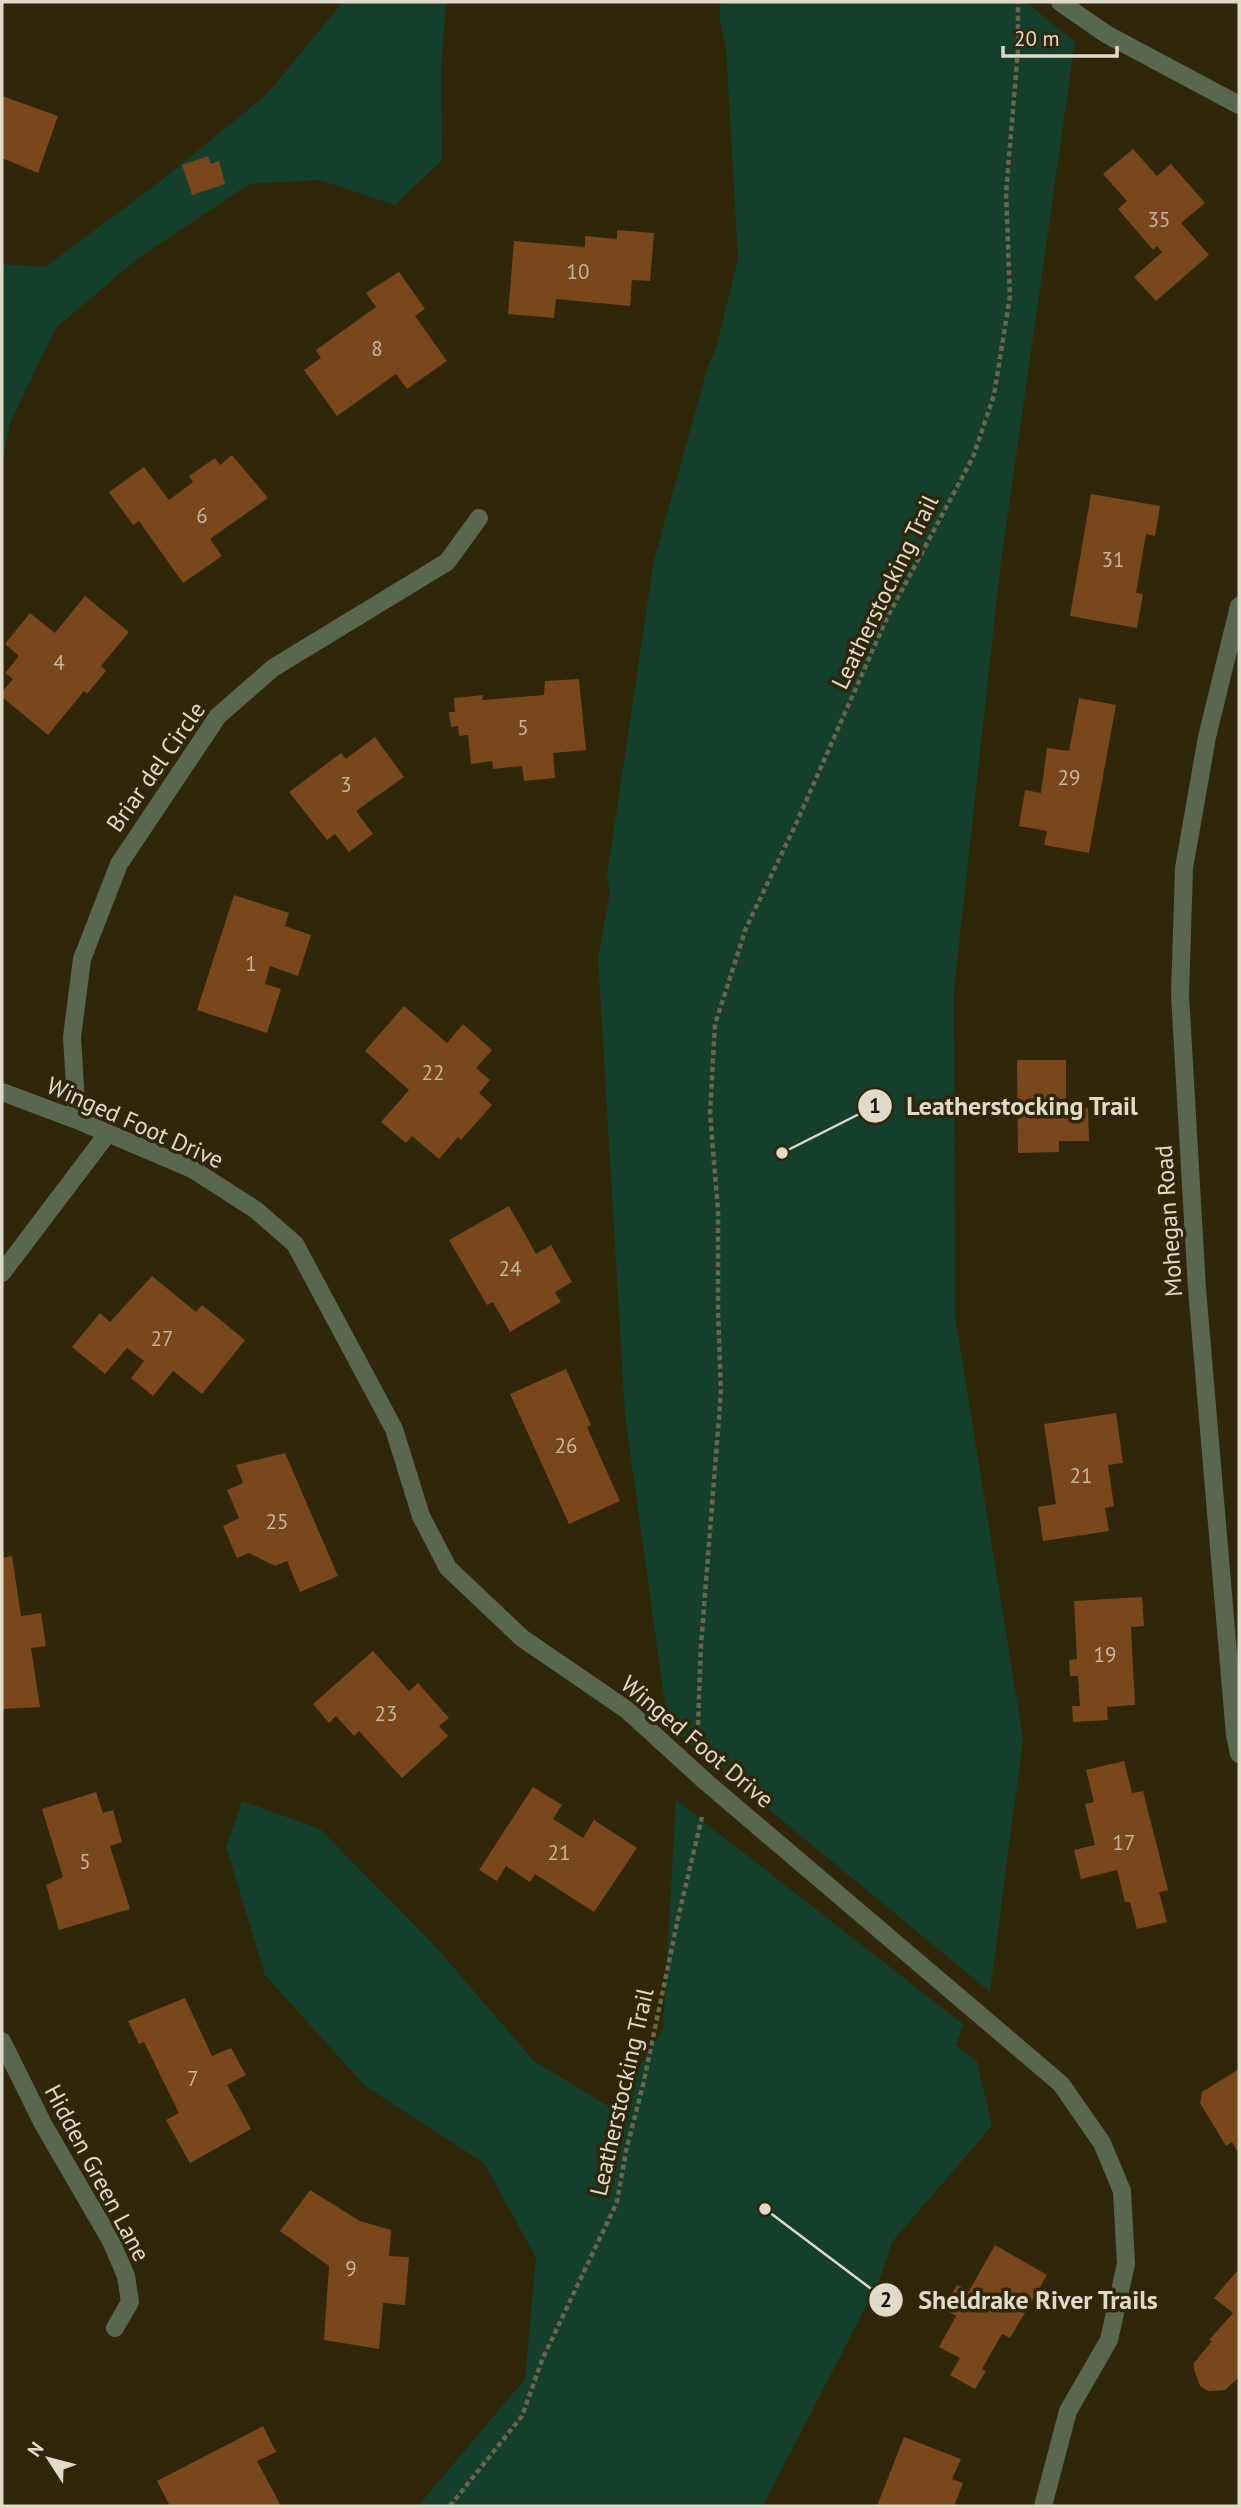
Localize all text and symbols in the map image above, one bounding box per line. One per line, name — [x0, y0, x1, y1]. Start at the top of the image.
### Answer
scale bar — [1003, 14, 1117, 58]
text: 20 m — [1014, 25, 1060, 52]
house number: 35 — [1148, 206, 1170, 233]
house number: 10 — [567, 258, 589, 285]
house number: 8 — [371, 335, 383, 362]
street label: Leatherstocking Trail — [824, 490, 945, 694]
house number: 6 — [196, 502, 208, 529]
house number: 31 — [1102, 546, 1124, 573]
house number: 4 — [53, 649, 65, 676]
street label: Briar del Circle — [99, 696, 212, 838]
house number: 5 — [517, 714, 529, 741]
house number: 29 — [1058, 764, 1080, 791]
house number: 3 — [340, 771, 352, 798]
house number: 1 — [245, 950, 257, 977]
house number: 22 — [422, 1059, 444, 1086]
street label: Winged Foot Drive — [42, 1070, 228, 1175]
callout: Leatherstocking Trail — [857, 1083, 1153, 1130]
text: Leatherstocking Trail — [906, 1089, 1138, 1122]
text: 1 — [869, 1092, 881, 1119]
street label: Mohegan Road — [1148, 1144, 1189, 1298]
house number: 24 — [499, 1255, 521, 1282]
house number: 27 — [151, 1325, 173, 1352]
house number: 26 — [555, 1432, 577, 1459]
house number: 21 — [1070, 1462, 1092, 1489]
house number: 25 — [266, 1508, 288, 1535]
house number: 19 — [1094, 1641, 1116, 1668]
street label: Winged Foot Drive — [614, 1669, 780, 1815]
house number: 23 — [375, 1700, 397, 1727]
house number: 17 — [1113, 1829, 1135, 1856]
house number: 21 — [548, 1839, 570, 1866]
house number: 5 — [79, 1848, 91, 1875]
street label: Leatherstocking Trail — [583, 1985, 660, 2199]
house number: 7 — [187, 2065, 199, 2092]
street label: Hidden Green Lane — [38, 2079, 157, 2266]
house number: 9 — [345, 2255, 357, 2282]
callout: Sheldrake River Trails — [869, 2276, 1172, 2323]
text: Sheldrake River Trails — [918, 2283, 1158, 2316]
text: 2 — [880, 2286, 892, 2313]
north arrow — [14, 2424, 84, 2494]
text: N — [22, 2437, 49, 2461]

